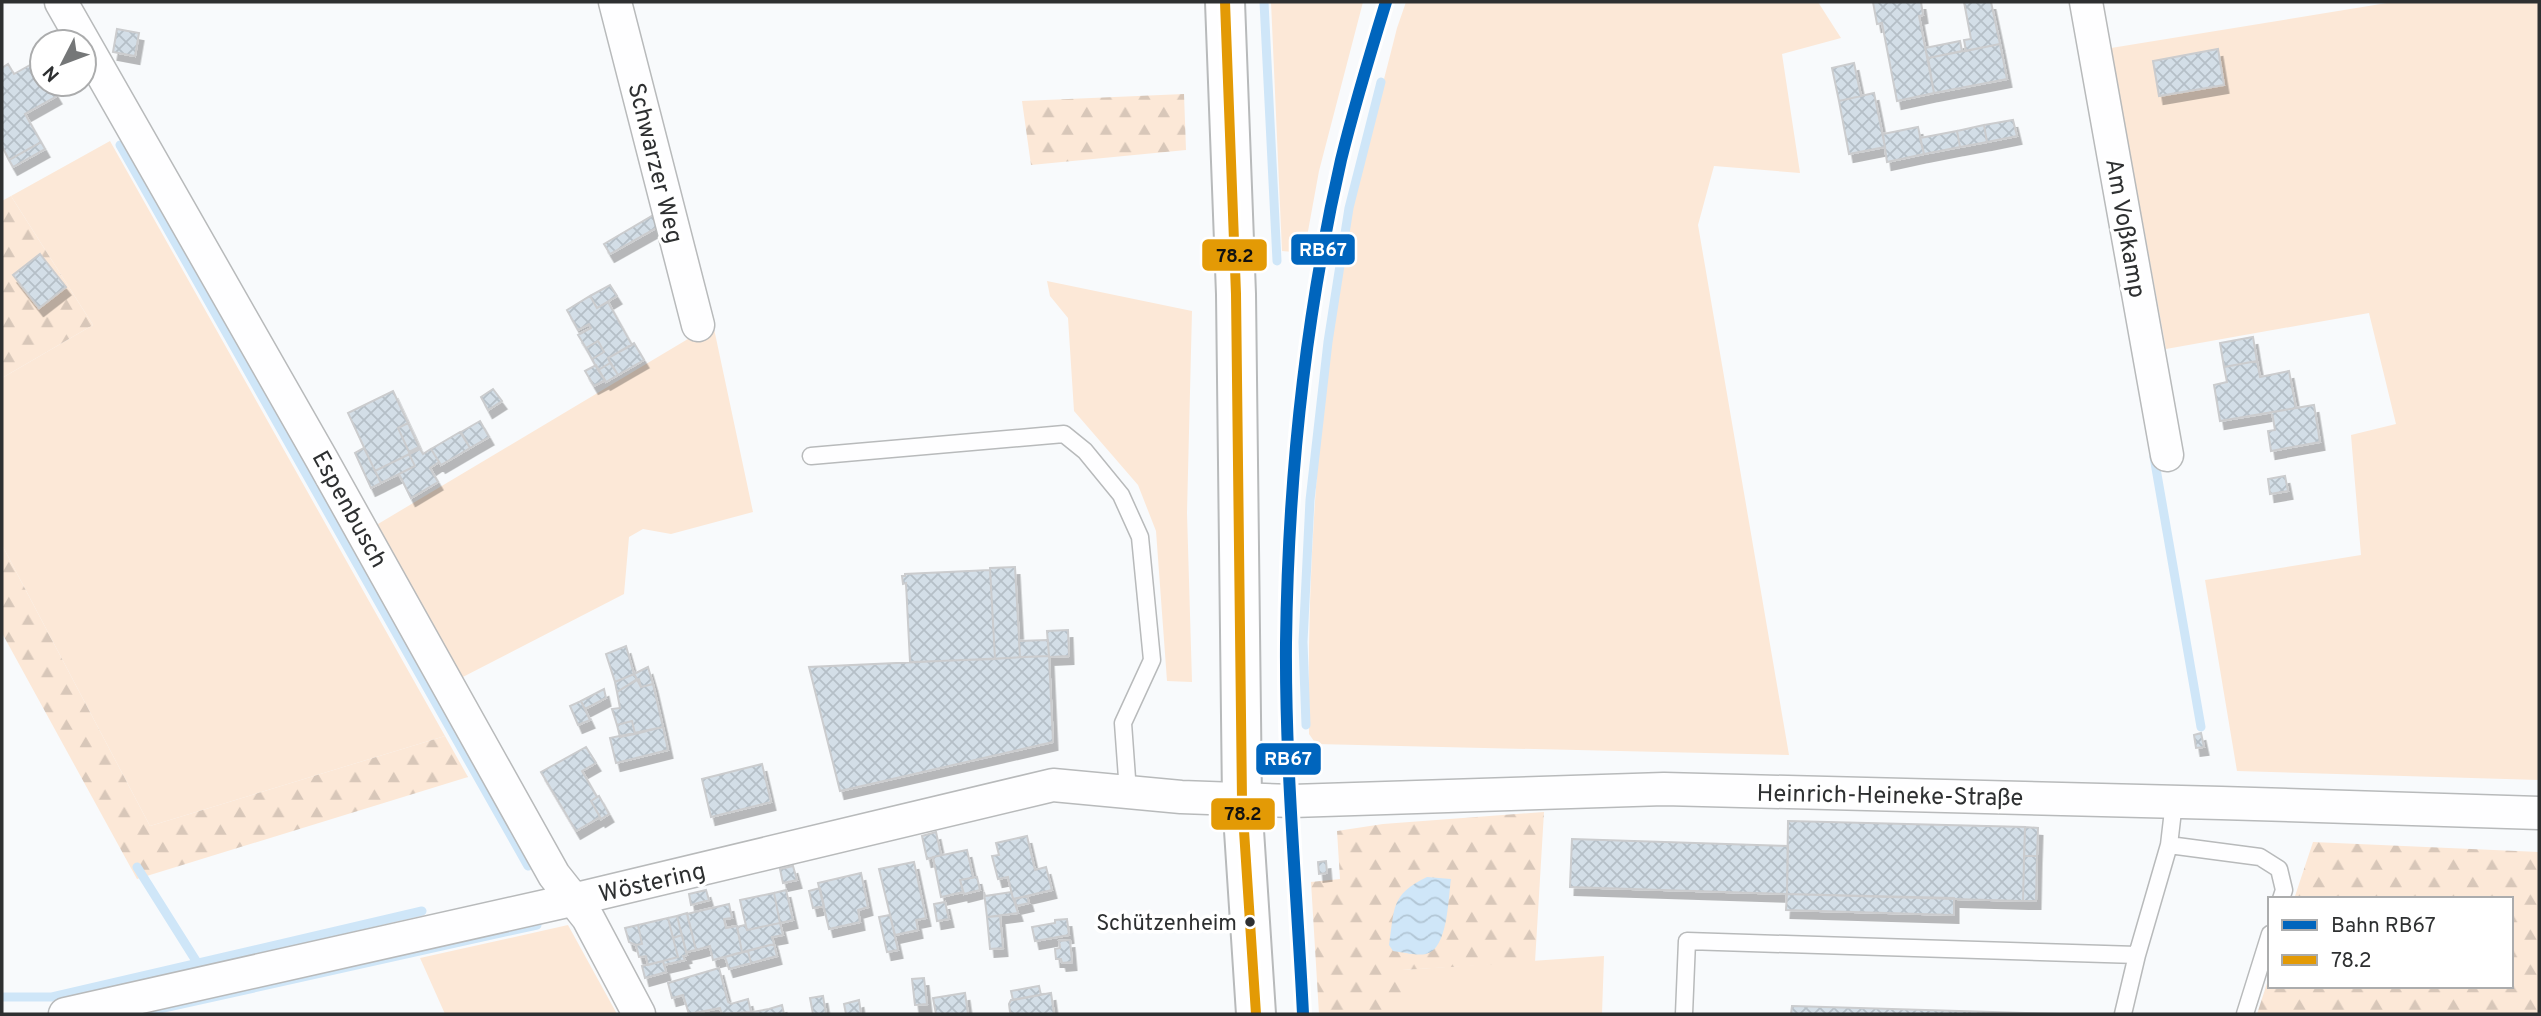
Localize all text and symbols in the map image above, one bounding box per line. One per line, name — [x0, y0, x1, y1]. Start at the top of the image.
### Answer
north arrow — [28, 28, 98, 98]
text: N — [38, 60, 65, 86]
street label: Schwarzer Weg — [620, 80, 688, 247]
street label: Am Voßkamp — [2097, 156, 2151, 300]
line badge: RB67 — [1290, 233, 1356, 266]
line badge: 78.2 — [1201, 238, 1268, 272]
text: RB67 — [1299, 239, 1347, 263]
text: 78.2 — [1216, 245, 1254, 269]
street label: Espenbusch — [304, 446, 393, 574]
line badge: RB67 — [1255, 742, 1322, 776]
text: RB67 — [1264, 748, 1312, 772]
street label: Heinrich-Heineke-Straße — [1756, 780, 2024, 814]
line badge: 78.2 — [1210, 797, 1276, 831]
text: 78.2 — [1224, 803, 1262, 827]
street label: Wöstering — [596, 857, 709, 911]
legend — [2268, 897, 2513, 988]
place label: Schützenheim — [1096, 911, 1237, 938]
text: Bahn RB67 — [2331, 913, 2436, 940]
marker: Schützenheim — [1243, 915, 1257, 929]
text: 78.2 — [2331, 948, 2372, 975]

